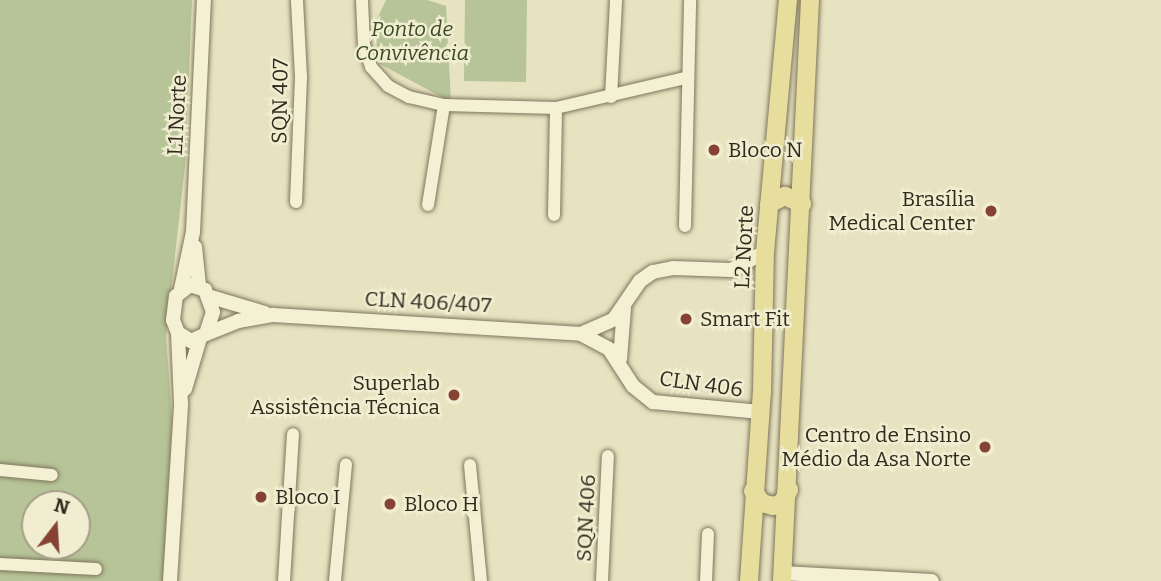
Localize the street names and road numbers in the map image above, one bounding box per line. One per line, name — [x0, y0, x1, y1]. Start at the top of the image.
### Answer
street label: SQN 407 — [267, 58, 293, 144]
street label: L1 Norte — [162, 74, 192, 156]
street label: L2 Norte — [729, 205, 759, 289]
street label: CLN 406/407 — [364, 286, 492, 318]
street label: CLN 406 — [658, 366, 744, 402]
street label: SQN 406 — [571, 474, 601, 562]

